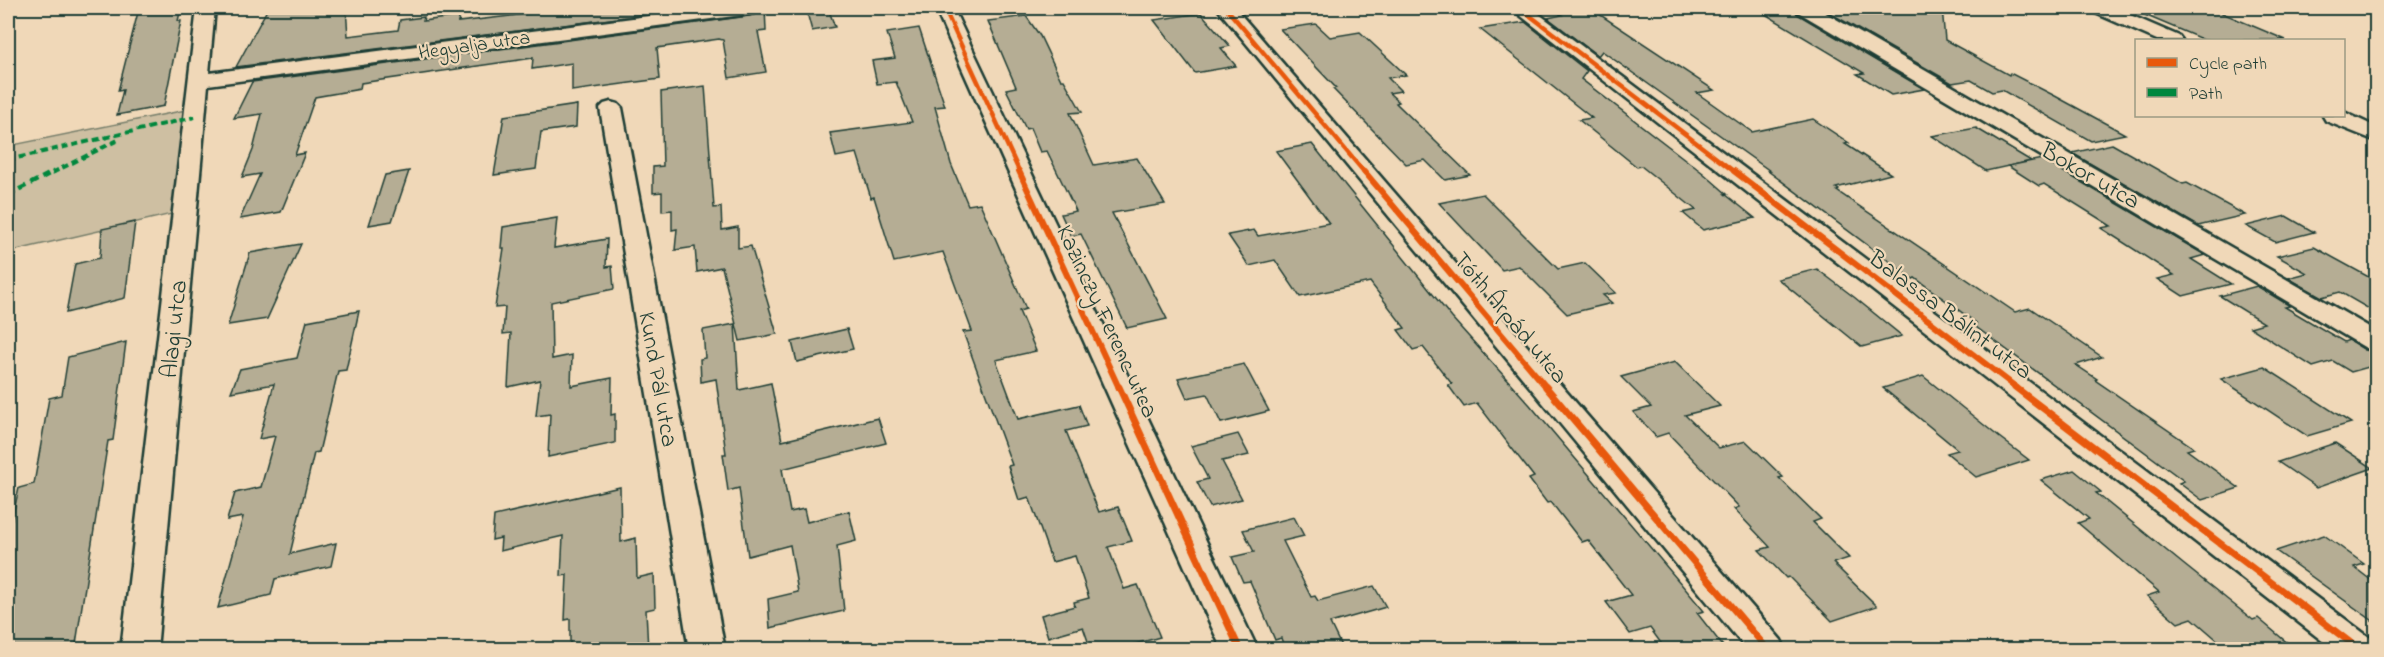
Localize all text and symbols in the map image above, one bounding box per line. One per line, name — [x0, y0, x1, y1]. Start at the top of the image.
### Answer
street label: Hegyalja utca — [417, 24, 532, 70]
legend — [2135, 39, 2345, 117]
text: Cycle path — [2189, 52, 2267, 78]
text: Path — [2189, 82, 2223, 108]
street label: Bokor utca — [2033, 134, 2146, 220]
street label: Kazinczy Ferenc utca — [1045, 220, 1166, 425]
street label: Balassa Bálint utca — [1859, 242, 2039, 389]
street label: Tóth Árpád utca — [1443, 245, 1575, 392]
street label: Alagi utca — [153, 279, 198, 380]
street label: Kund Pál utca — [627, 309, 686, 450]

